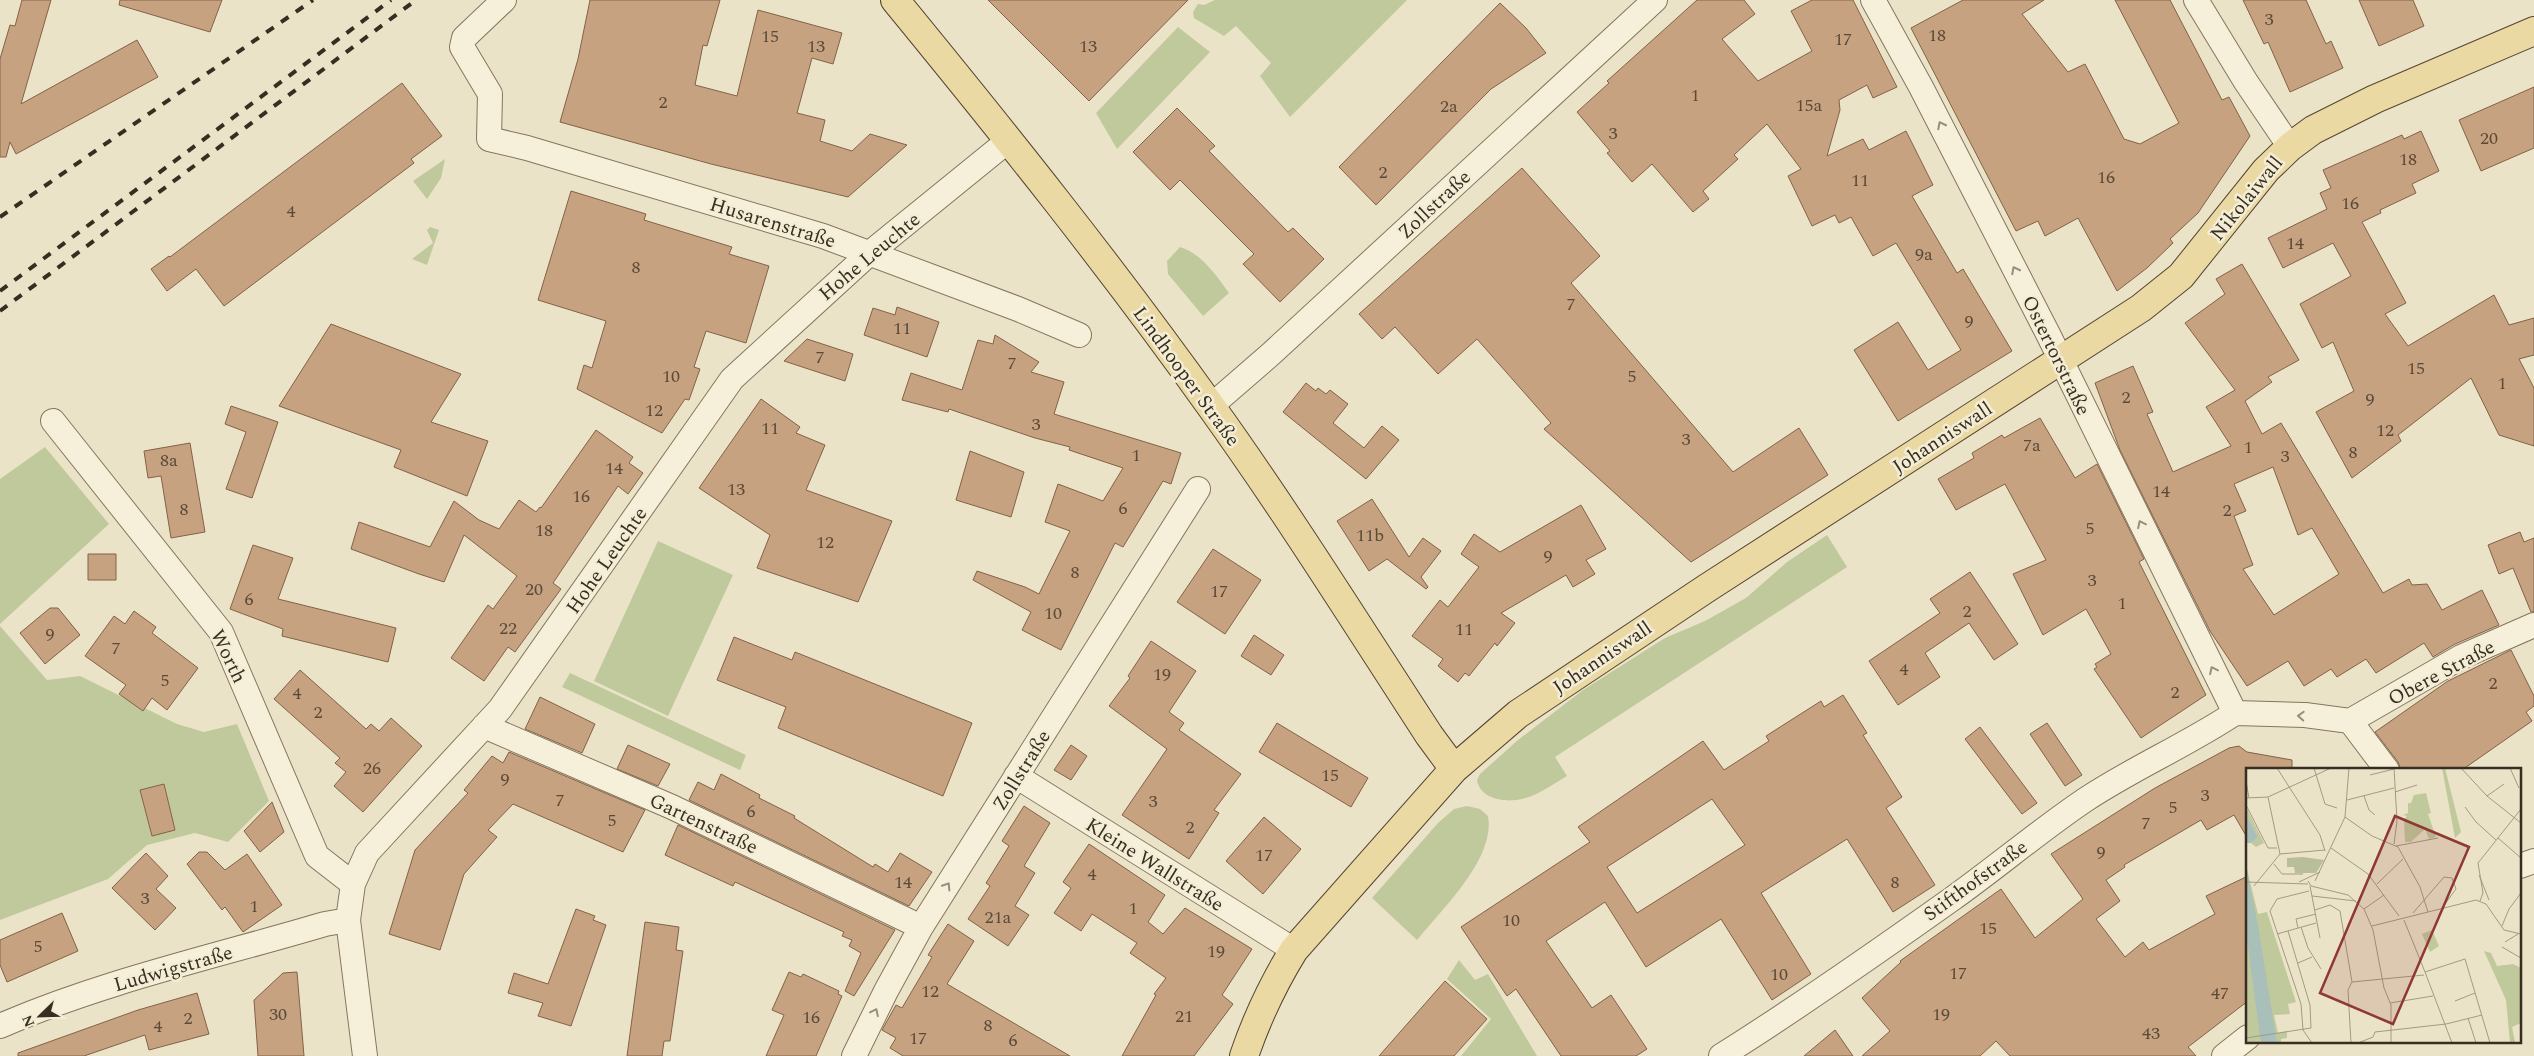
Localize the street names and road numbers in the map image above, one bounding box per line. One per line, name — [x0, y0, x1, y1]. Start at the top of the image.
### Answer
street label: Nikolaiwall — [2203, 149, 2291, 248]
street label: Zollstraße — [1391, 163, 1478, 247]
street label: Husarenstraße — [706, 190, 839, 256]
street label: Hohe Leuchte — [812, 205, 927, 308]
street label: Ostertorstraße — [2014, 290, 2098, 421]
street label: Lindhooper Straße — [1125, 300, 1247, 453]
street label: Johanniswall — [1887, 394, 1999, 481]
street label: Hohe Leuchte — [559, 501, 655, 620]
street label: Johanniswall — [1547, 613, 1658, 702]
street label: Worth — [202, 624, 254, 688]
street label: Obere Straße — [2383, 632, 2500, 714]
street label: Zollstraße — [985, 724, 1059, 817]
street label: Gartenstraße — [644, 786, 763, 862]
street label: Kleine Wallstraße — [1079, 810, 1229, 919]
street label: Stifthofstraße — [1917, 833, 2034, 929]
street label: Ludwigstraße — [110, 938, 236, 1000]

